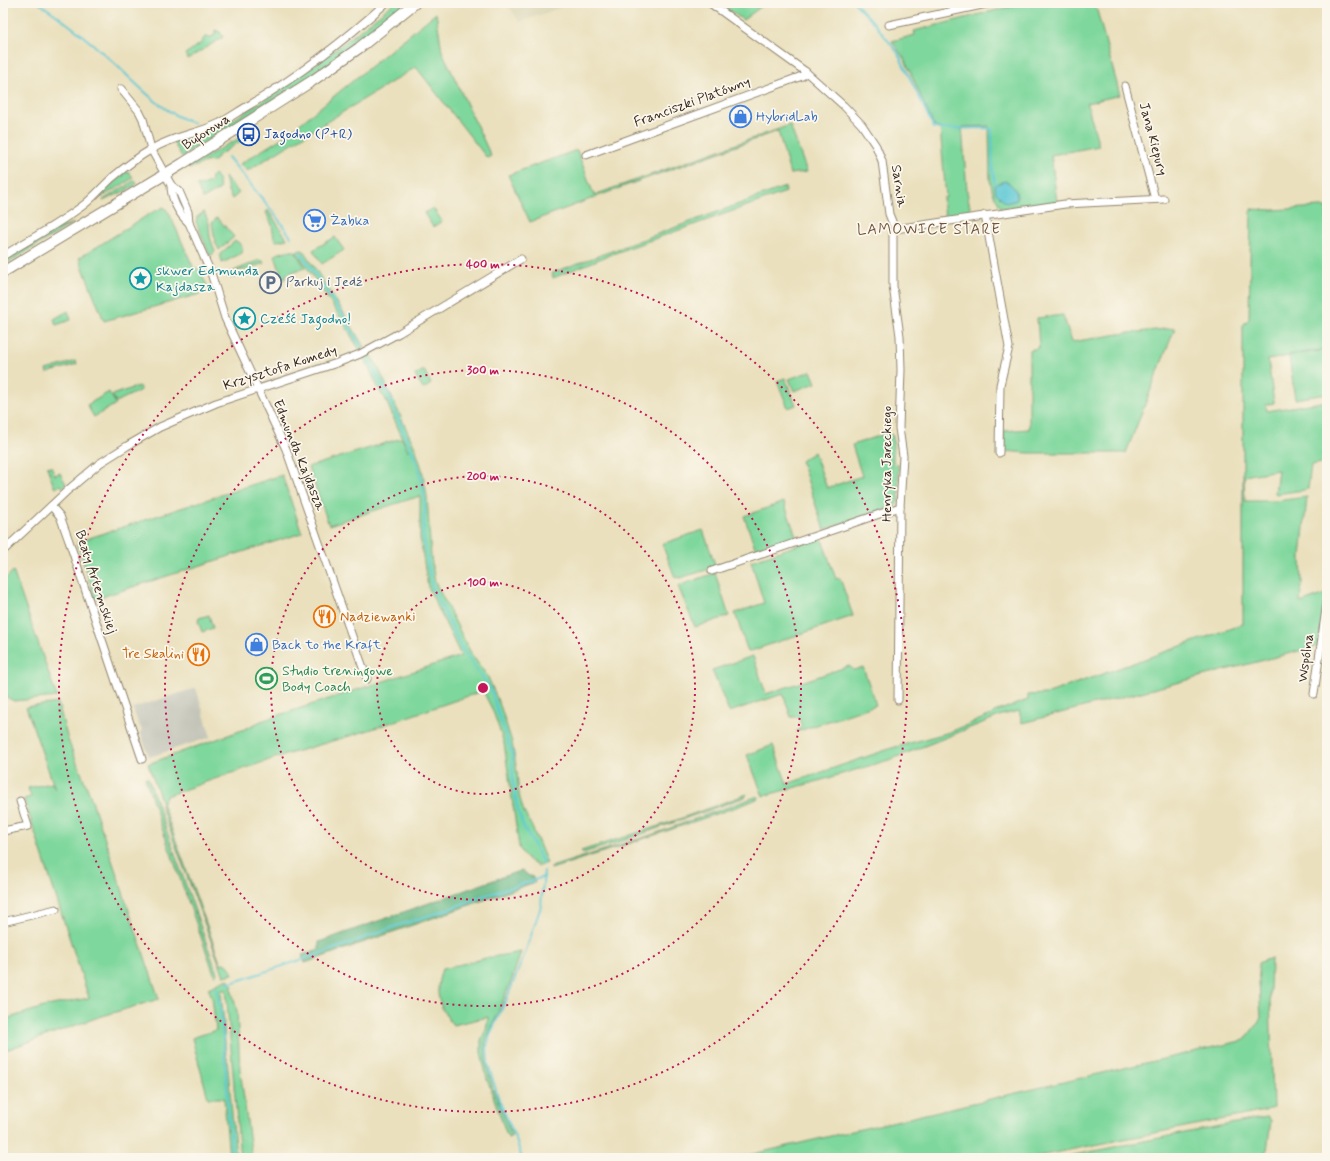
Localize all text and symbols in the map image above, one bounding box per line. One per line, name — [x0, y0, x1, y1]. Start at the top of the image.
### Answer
street label: Franciszki Platówny — [631, 73, 753, 131]
street label: Jana Kiepury — [1135, 101, 1171, 177]
shop icon: HybridLab — [728, 104, 754, 130]
place label: HybridLab — [756, 108, 818, 126]
street label: Buforowa — [179, 110, 234, 156]
bus stop icon: Jagodno (P+R) — [236, 121, 262, 147]
place label: Jagodno (P+R) — [264, 125, 352, 145]
street label: Sarnia — [887, 163, 911, 209]
supermarket icon: Żabka — [302, 208, 328, 234]
place label: Żabka — [330, 212, 370, 230]
district label: LAMOWICE STARE — [857, 220, 1001, 240]
text: 400 m — [466, 257, 500, 273]
place label: skwer Edmunda Kajdasza — [156, 262, 259, 296]
place icon: skwer Edmunda Kajdasza — [127, 266, 153, 292]
parking icon: Parkuj i Jedź — [258, 269, 284, 295]
place label: Parkuj i Jedź — [286, 273, 363, 291]
place icon: Cześć Jagodno! — [231, 306, 257, 332]
place label: Cześć Jagodno! — [260, 310, 351, 330]
street label: Krzysztofa Komedy — [221, 341, 339, 395]
text: 300 m — [467, 363, 500, 379]
street label: Edmunda Kajdasza — [269, 397, 330, 514]
street label: Henryka Jareckiego — [878, 406, 896, 522]
text: 200 m — [467, 469, 500, 485]
street label: Beaty Artemskiej — [71, 528, 121, 636]
text: 100 m — [467, 575, 500, 591]
restaurant icon: Nadziewanki — [312, 604, 338, 630]
place label: Nadziewanki — [340, 608, 416, 626]
shop icon: Back to the Kraft — [244, 632, 270, 658]
street label: Wspólna — [1294, 632, 1318, 684]
place label: Back to the Kraft — [272, 636, 382, 654]
restaurant icon: Tre Skalini — [186, 641, 212, 667]
place label: Tre Skalini — [122, 645, 184, 663]
place label: Studio treningowe Body Coach — [282, 662, 393, 696]
sports icon: Studio treningowe Body Coach — [253, 666, 279, 692]
centre of rings — [476, 681, 490, 695]

